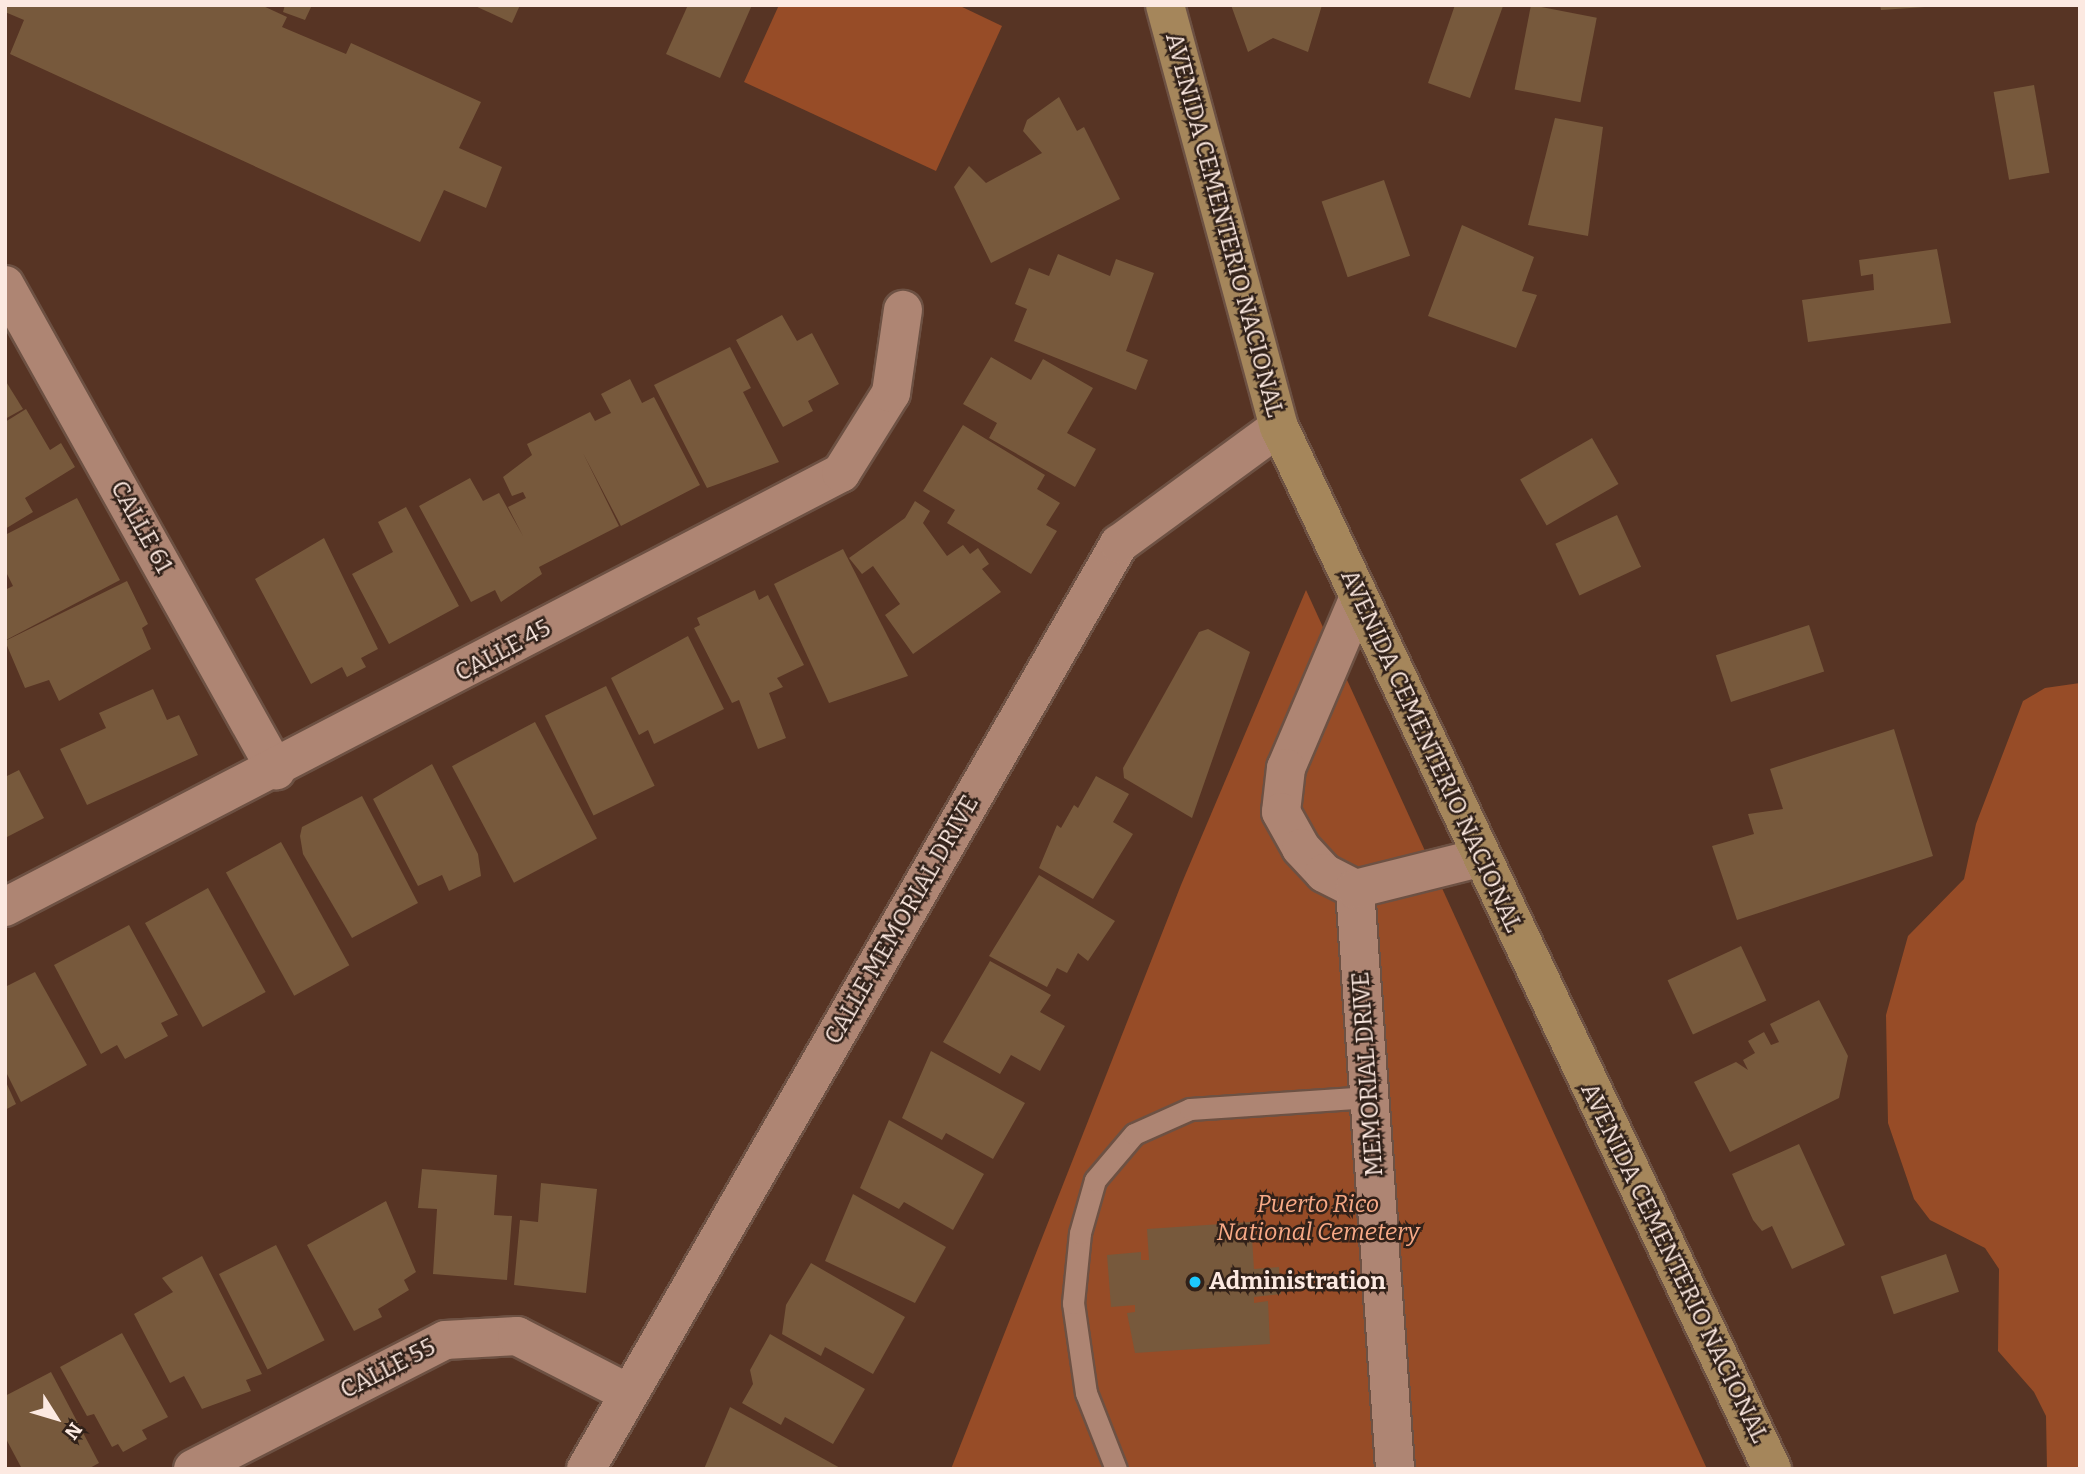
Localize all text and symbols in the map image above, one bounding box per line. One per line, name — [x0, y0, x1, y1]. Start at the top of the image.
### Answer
street label: AVENIDA CEMENTERIO NACIONAL — [1159, 30, 1289, 420]
street label: CALLE 61 — [104, 476, 178, 578]
street label: AVENIDA CEMENTERIO NACIONAL — [1334, 565, 1528, 937]
street label: CALLE 45 — [450, 614, 556, 688]
street label: CALLE MEMORIAL DRIVE — [819, 791, 985, 1049]
street label: MEMORIAL DRIVE — [1346, 971, 1390, 1177]
street label: AVENIDA CEMENTERIO NACIONAL — [1574, 1078, 1774, 1448]
park label: Puerto Rico National Cemetery — [1217, 1191, 1419, 1247]
place label: Administration — [1209, 1268, 1386, 1296]
marker: Administration — [1187, 1274, 1203, 1290]
street label: CALLE 55 — [336, 1333, 440, 1405]
north arrow — [21, 1383, 91, 1453]
text: N — [60, 1418, 87, 1444]

